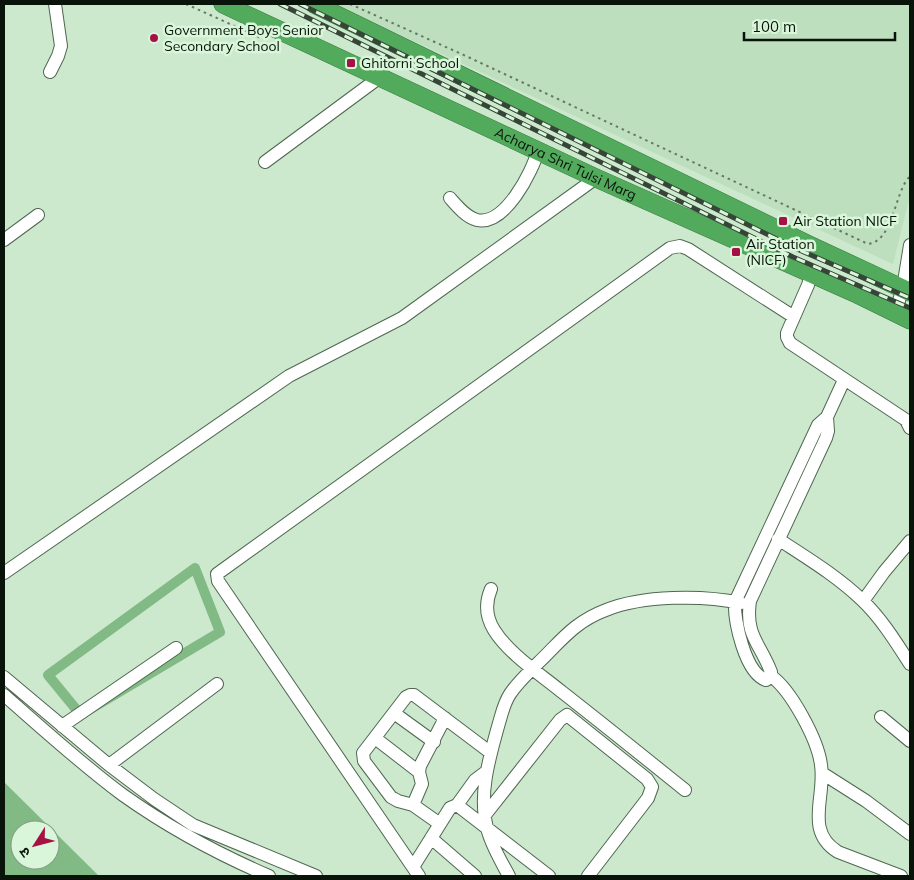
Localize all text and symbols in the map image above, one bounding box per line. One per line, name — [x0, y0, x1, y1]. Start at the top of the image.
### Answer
scale bar — [744, 10, 895, 42]
text: 100 m — [752, 17, 796, 36]
place label: Government Boys Senior Secondary School — [164, 21, 324, 55]
marker: Government Boys Senior Secondary School — [148, 32, 160, 44]
place label: Ghitorni School — [361, 54, 459, 72]
marker: Ghitorni School — [345, 57, 357, 69]
street label: Acharya Shri Tulsi Marg — [492, 123, 640, 204]
place label: Air Station NICF — [793, 212, 897, 230]
marker: Air Station NICF — [777, 215, 789, 227]
place label: Air Station (NICF) — [746, 235, 815, 269]
marker: Air Station (NICF) — [730, 246, 742, 258]
north arrow — [10, 820, 60, 870]
text: उ — [14, 843, 34, 861]

